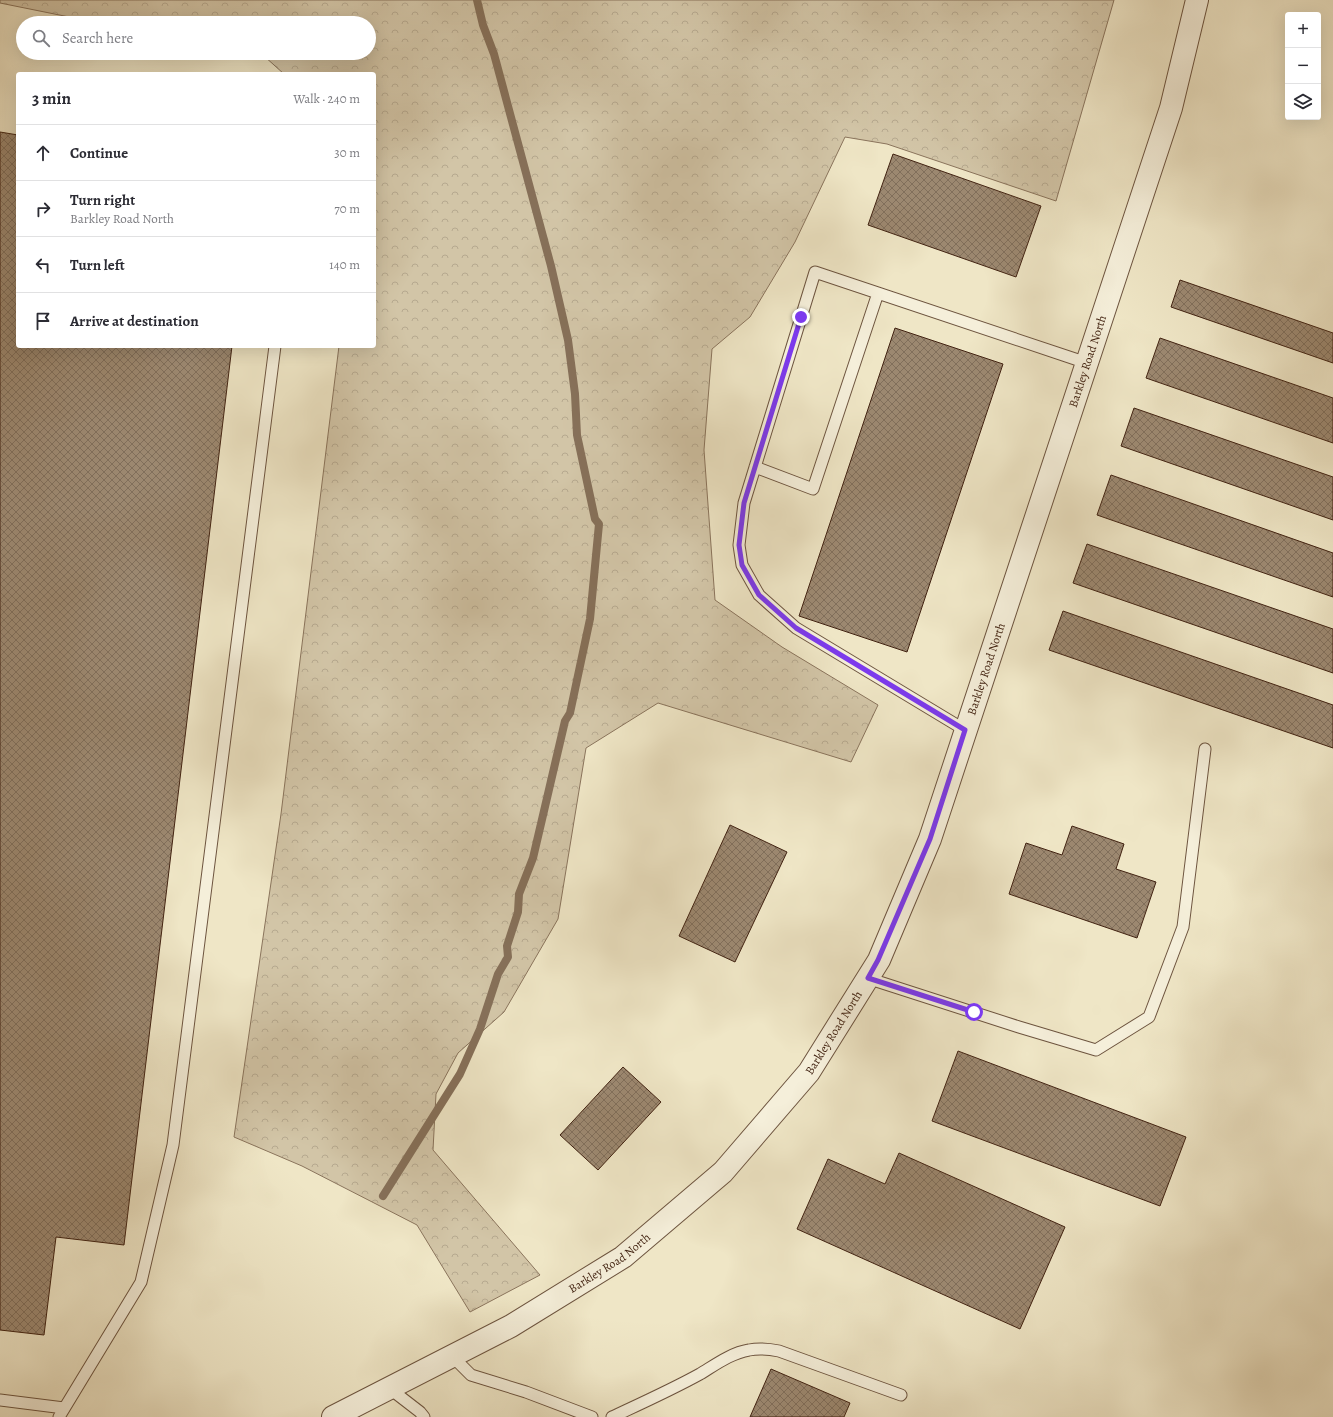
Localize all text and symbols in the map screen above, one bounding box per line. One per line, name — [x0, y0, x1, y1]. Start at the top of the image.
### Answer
map controls — [1285, 12, 1321, 120]
button: + — [1285, 12, 1321, 48]
search box — [16, 16, 376, 60]
icon: search — [30, 27, 52, 49]
text: Search here — [62, 28, 133, 48]
button: − — [1285, 48, 1321, 84]
button: layers — [1285, 84, 1321, 120]
text: 3 min — [32, 87, 71, 110]
text: Walk · 240 m — [293, 90, 360, 107]
icon: ahead — [32, 142, 54, 164]
text: Continue — [70, 143, 128, 163]
text: 30 m — [334, 144, 360, 161]
text: Turn right — [70, 190, 135, 210]
icon: right — [32, 198, 54, 220]
text: 70 m — [334, 200, 360, 217]
text: Barkley Road North — [70, 210, 174, 227]
icon: left — [32, 254, 54, 276]
text: Turn left — [70, 255, 125, 275]
text: 140 m — [329, 256, 360, 273]
route end — [792, 308, 810, 326]
icon: arrive — [32, 310, 54, 332]
text: Arrive at destination — [70, 311, 199, 331]
street label: Barkley Road North — [1065, 313, 1110, 409]
street label: Barkley Road North — [963, 620, 1009, 717]
street label: Barkley Road North — [801, 987, 866, 1078]
route start — [965, 1003, 983, 1021]
street label: Barkley Road North — [566, 1229, 654, 1297]

